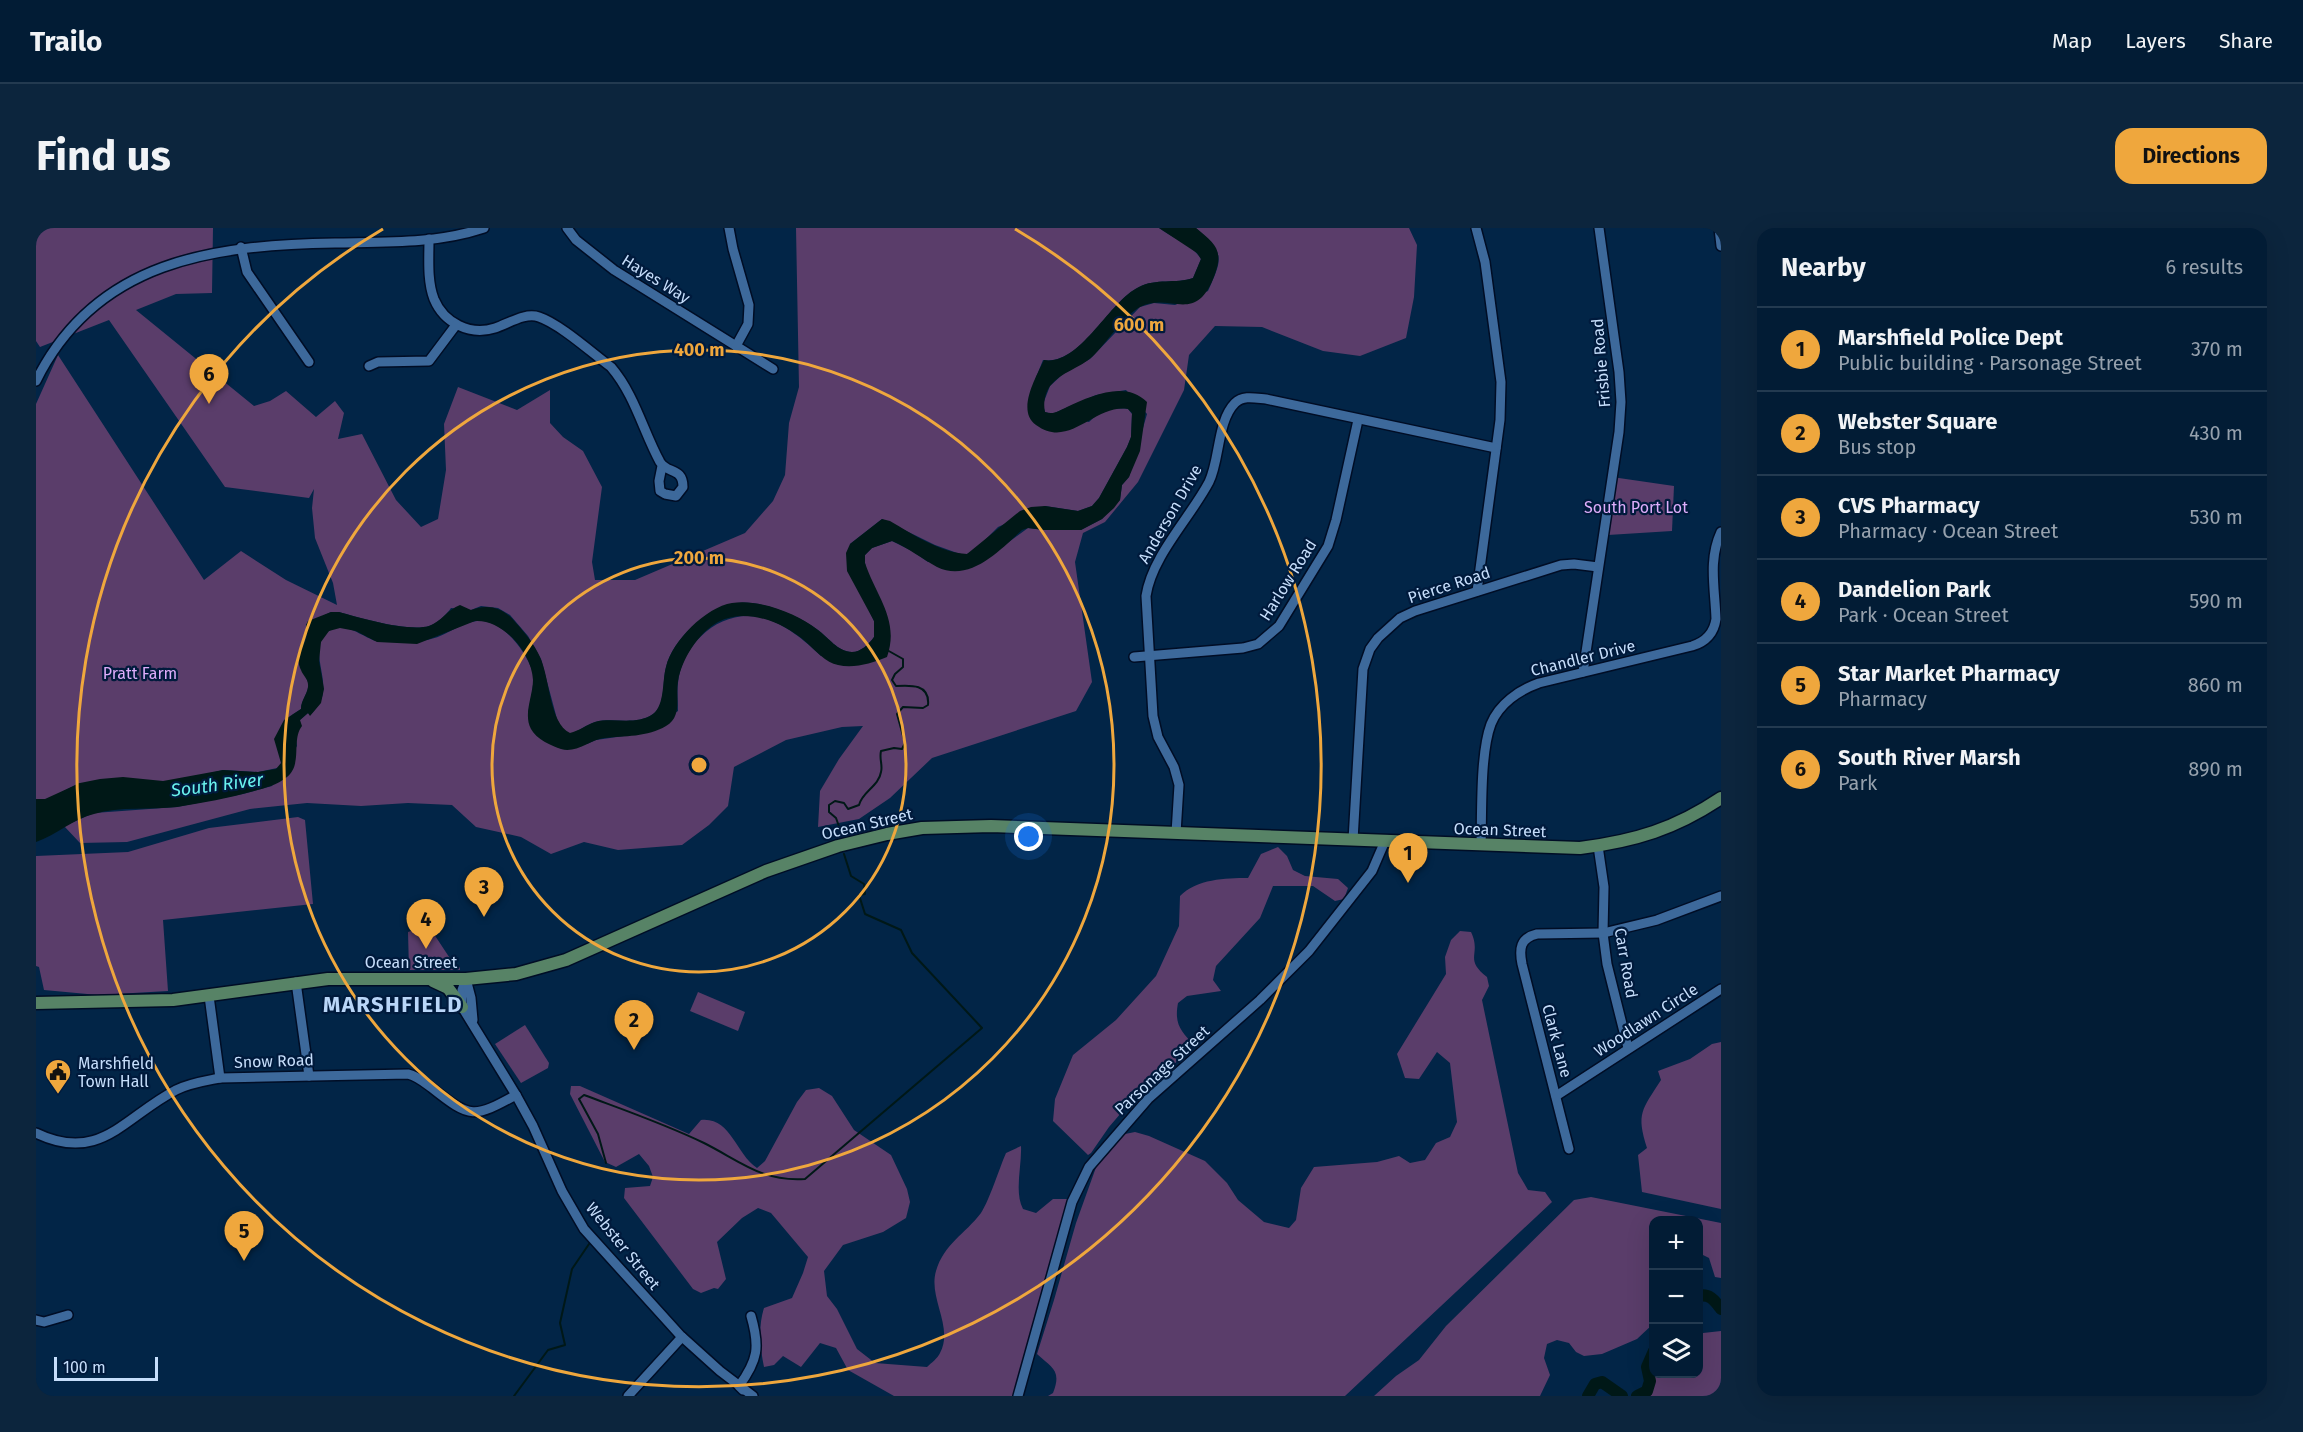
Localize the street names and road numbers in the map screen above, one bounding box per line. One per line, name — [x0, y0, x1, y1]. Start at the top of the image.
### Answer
street label: Hayes Way — [618, 251, 694, 307]
street label: Frisbie Road — [1588, 318, 1614, 408]
street label: Anderson Drive — [1134, 461, 1206, 567]
street label: Harlow Road — [1255, 536, 1321, 624]
street label: Pierce Road — [1405, 563, 1493, 607]
street label: Chandler Drive — [1529, 636, 1637, 680]
street label: Ocean Street — [820, 804, 915, 844]
street label: Ocean Street — [1453, 819, 1547, 841]
street label: Carr Road — [1610, 926, 1642, 1000]
street label: Ocean Street — [365, 953, 458, 972]
street label: Woodlawn Circle — [1591, 979, 1701, 1061]
street label: Clark Lane — [1538, 1002, 1576, 1080]
street label: Parsonage Street — [1111, 1021, 1213, 1119]
street label: Snow Road — [234, 1050, 314, 1072]
street label: Webster Street — [582, 1199, 664, 1294]

